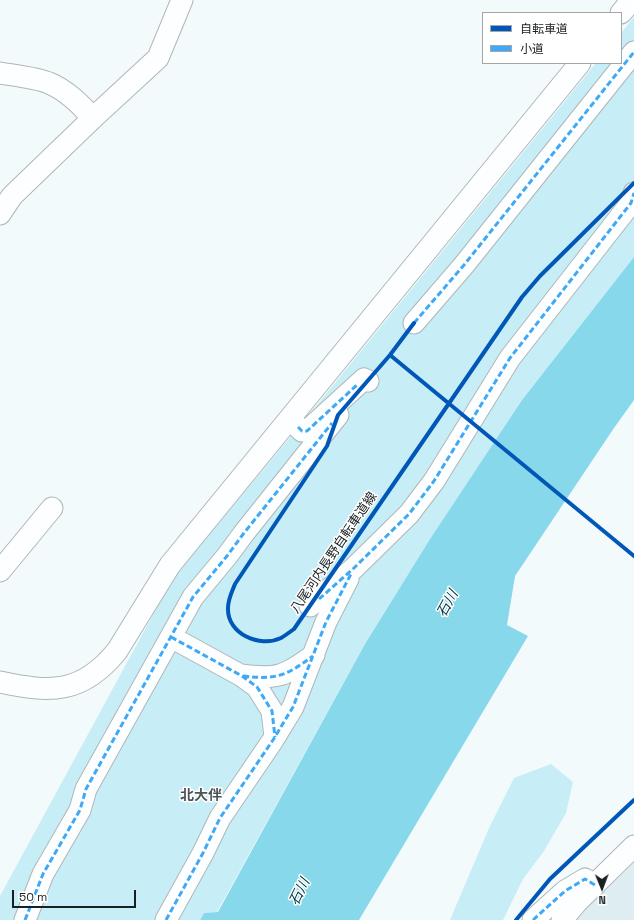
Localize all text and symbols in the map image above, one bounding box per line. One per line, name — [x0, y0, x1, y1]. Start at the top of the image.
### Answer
legend — [482, 12, 622, 64]
text: 自転車道 — [520, 21, 568, 37]
text: 小道 — [520, 41, 544, 57]
street label: 八尾河内長野自転車道線 — [288, 489, 380, 617]
water label: 石川 — [434, 588, 462, 620]
district label: 北大伴 — [180, 788, 222, 804]
north arrow — [582, 868, 622, 908]
water label: 石川 — [286, 876, 314, 908]
scale bar — [14, 882, 138, 908]
text: 50 m — [19, 889, 47, 905]
text: N — [598, 893, 606, 907]

